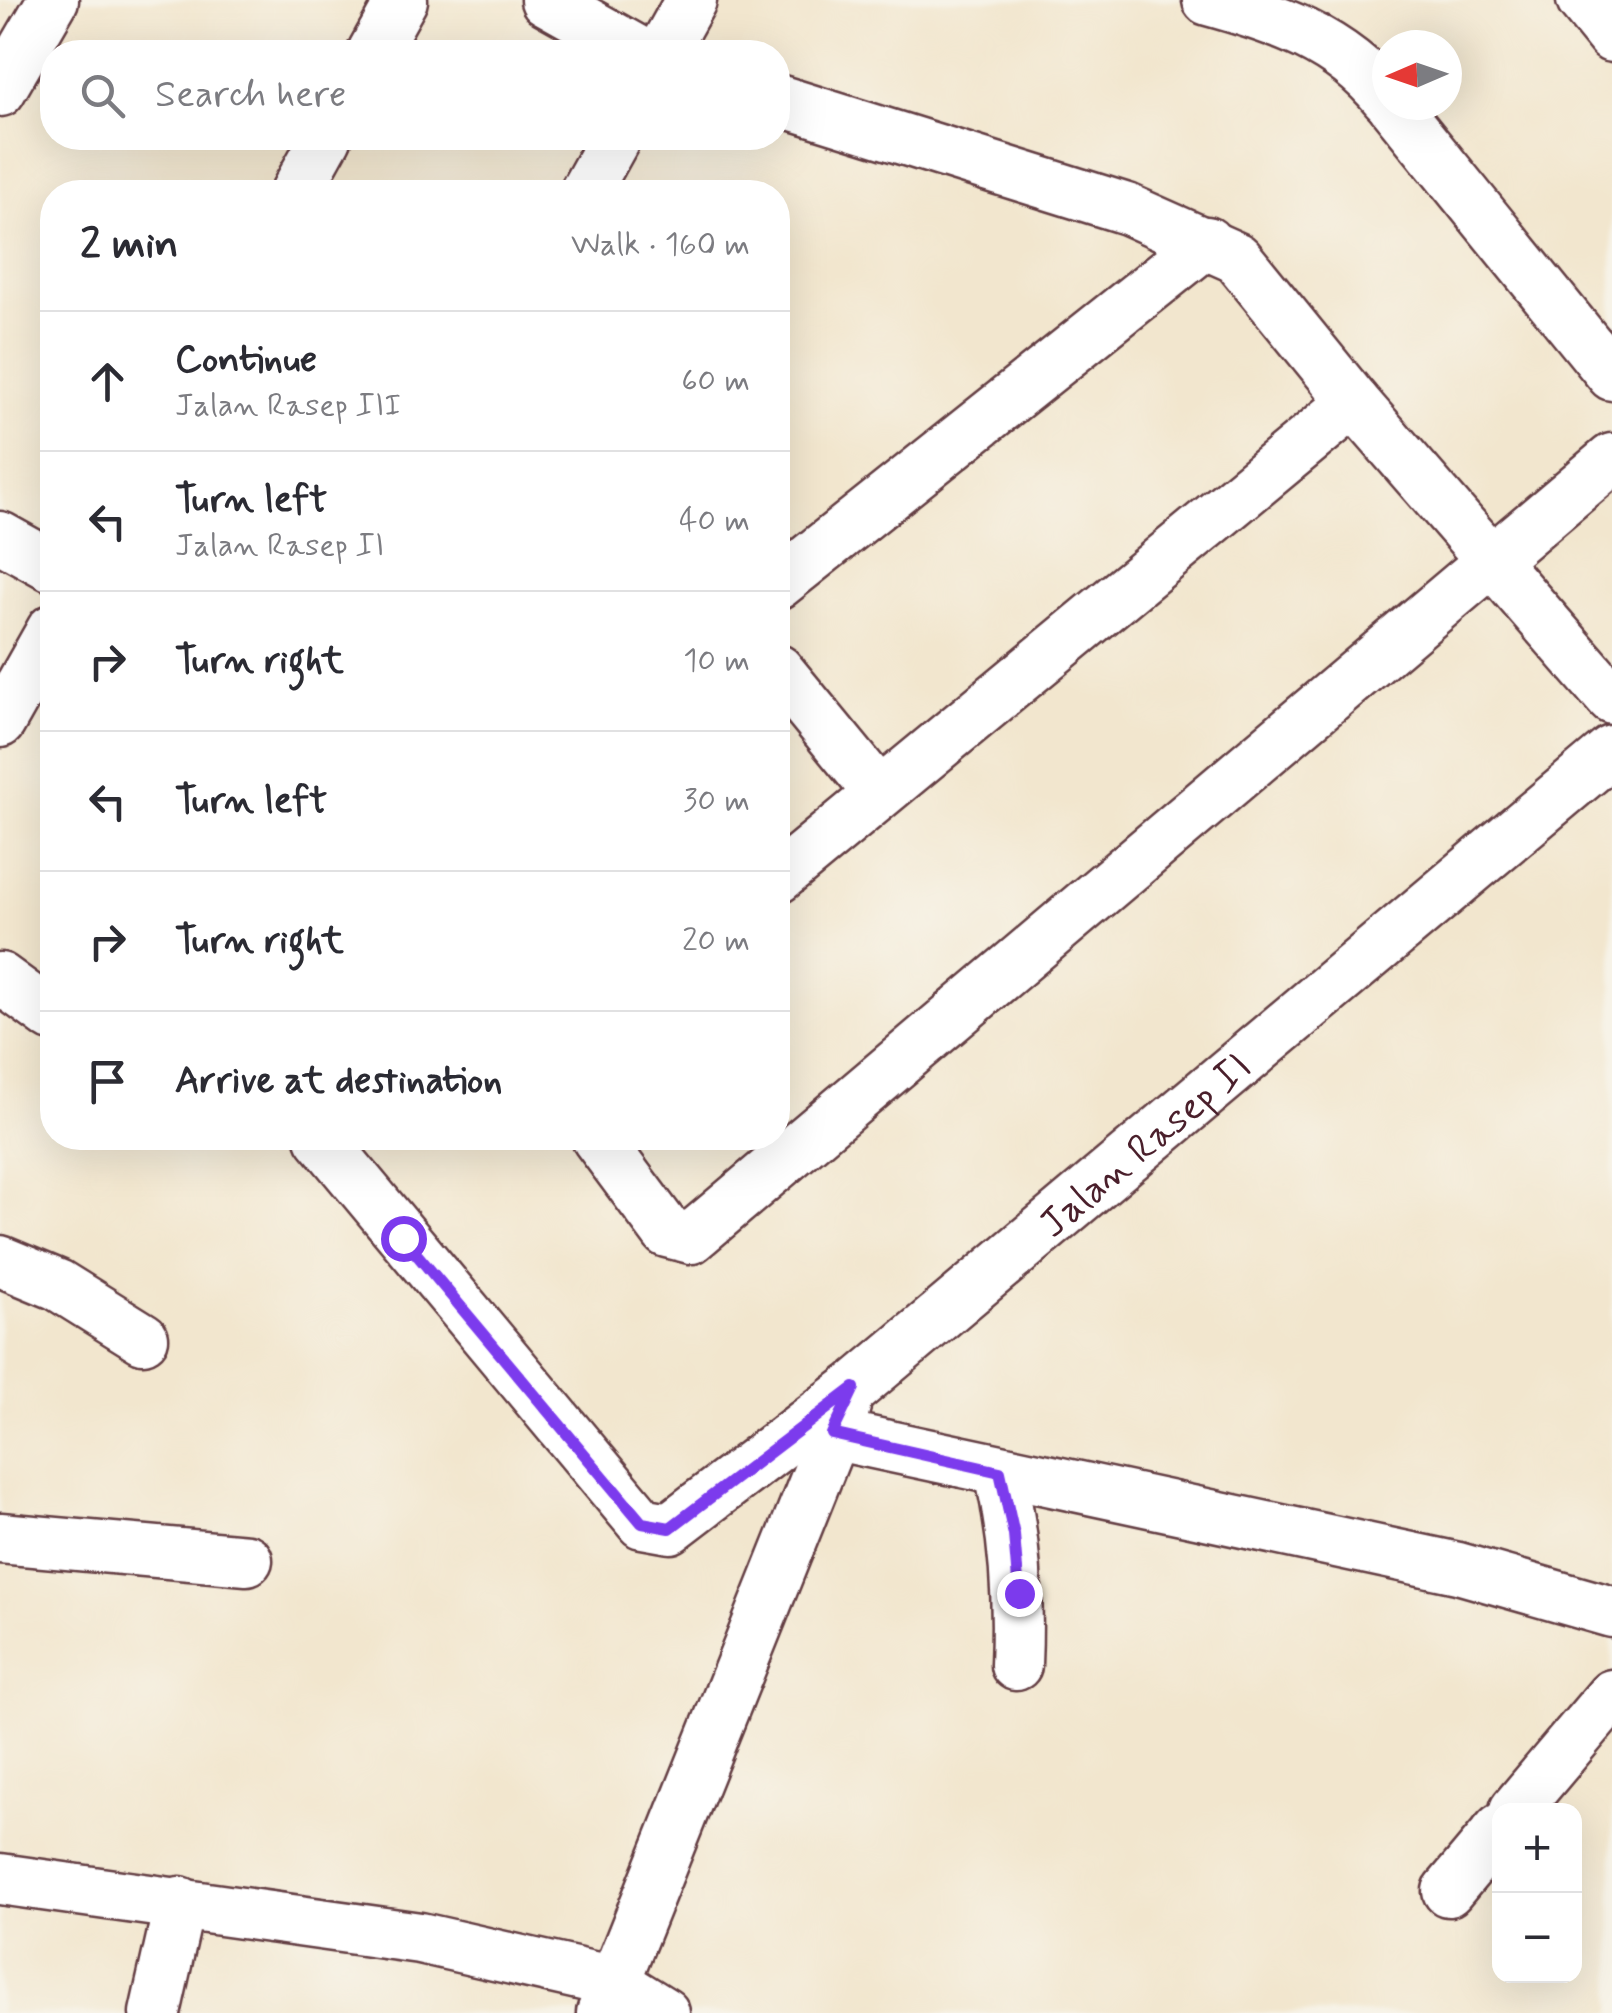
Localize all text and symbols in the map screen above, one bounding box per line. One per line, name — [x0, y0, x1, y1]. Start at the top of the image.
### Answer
north arrow — [1372, 30, 1462, 120]
search box — [40, 40, 790, 150]
icon: search — [75, 68, 130, 123]
text: Search here — [155, 71, 346, 120]
text: 2 min — [80, 218, 179, 273]
text: Walk · 160 m — [571, 224, 750, 266]
text: Continue — [175, 336, 317, 385]
icon: ahead — [80, 354, 135, 409]
text: 60 m — [681, 360, 750, 402]
text: Jalan Rasep III — [175, 385, 401, 427]
text: Turn left — [175, 476, 327, 525]
icon: left — [80, 494, 135, 549]
text: 40 m — [679, 500, 750, 542]
text: Jalan Rasep II — [175, 525, 384, 567]
icon: right — [80, 634, 135, 689]
text: Turn right — [175, 637, 344, 686]
text: 10 m — [683, 640, 750, 682]
icon: left — [80, 774, 135, 829]
text: Turn left — [175, 777, 327, 826]
text: 30 m — [683, 780, 750, 822]
icon: right — [80, 914, 135, 969]
text: Turn right — [175, 917, 344, 966]
text: 20 m — [682, 920, 750, 962]
street label: Jalan Rasep II — [1029, 1042, 1263, 1251]
icon: arrive — [80, 1054, 135, 1109]
text: Arrive at destination — [175, 1057, 502, 1106]
route start — [381, 1216, 427, 1262]
route end — [997, 1571, 1043, 1617]
map controls — [1492, 1803, 1582, 1983]
button: + — [1492, 1803, 1582, 1893]
button: − — [1492, 1893, 1582, 1983]

